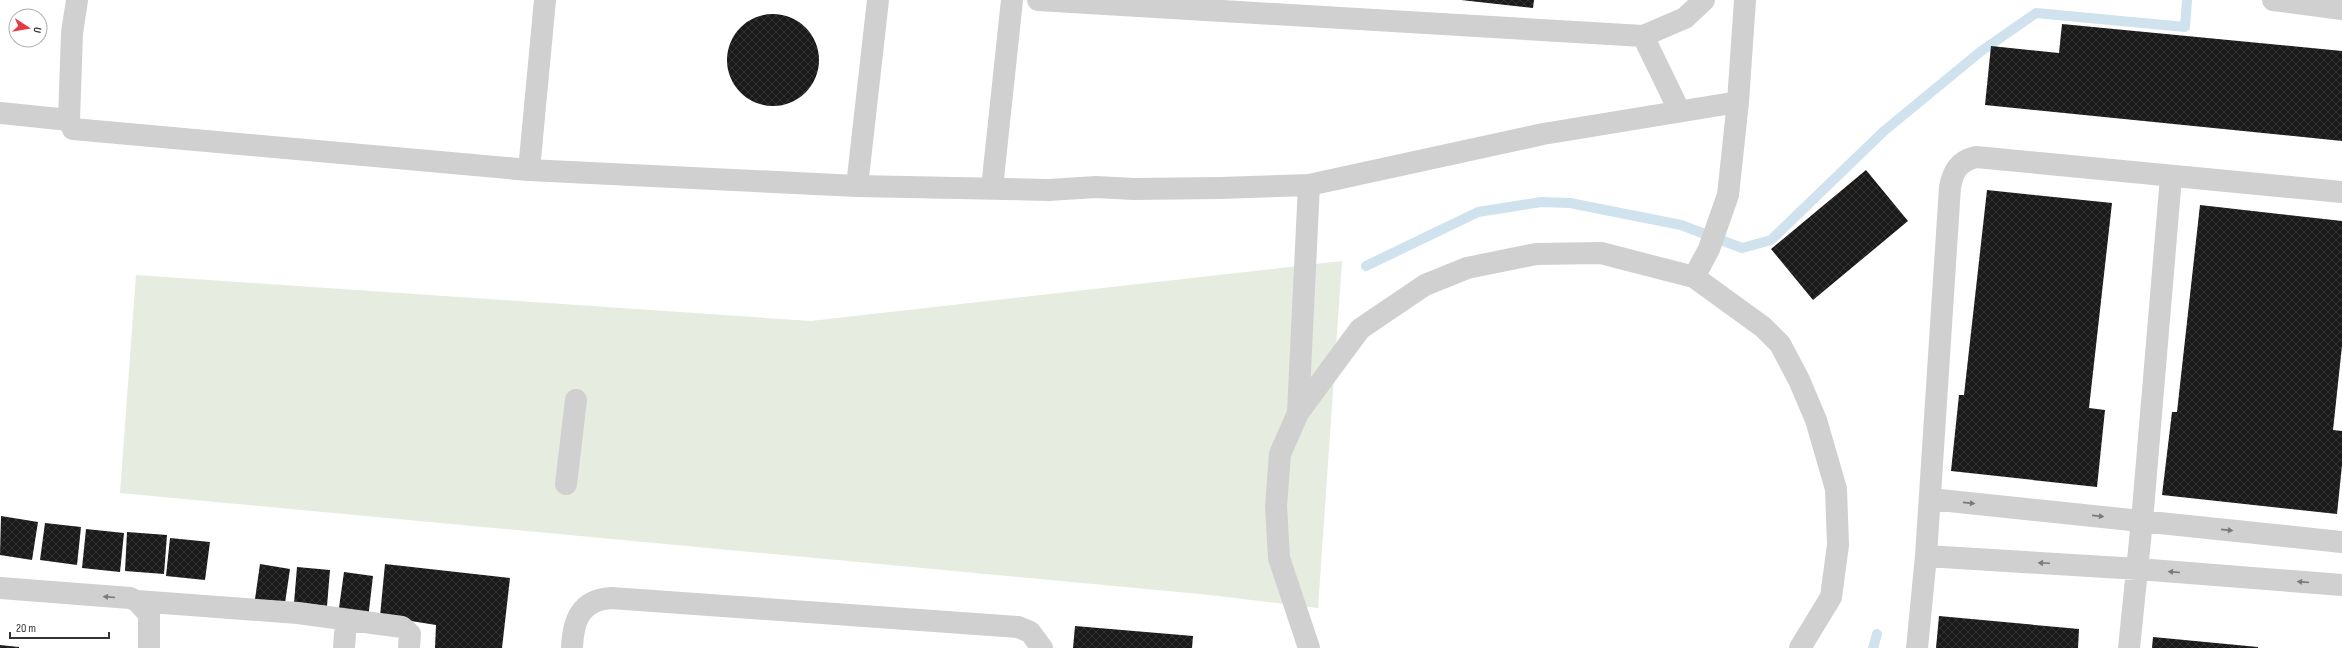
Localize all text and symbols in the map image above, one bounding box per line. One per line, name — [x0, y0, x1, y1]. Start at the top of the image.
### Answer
north arrow — [8, 8, 48, 48]
text: U — [30, 26, 44, 34]
one-way arrow — [1963, 500, 1975, 506]
one-way arrow — [2092, 513, 2104, 520]
one-way arrow — [2221, 527, 2233, 533]
one-way arrow — [2038, 560, 2050, 567]
one-way arrow — [2168, 568, 2180, 575]
one-way arrow — [2297, 579, 2309, 586]
one-way arrow — [103, 593, 115, 600]
scale bar — [10, 614, 109, 640]
text: 20 m — [16, 621, 36, 636]

